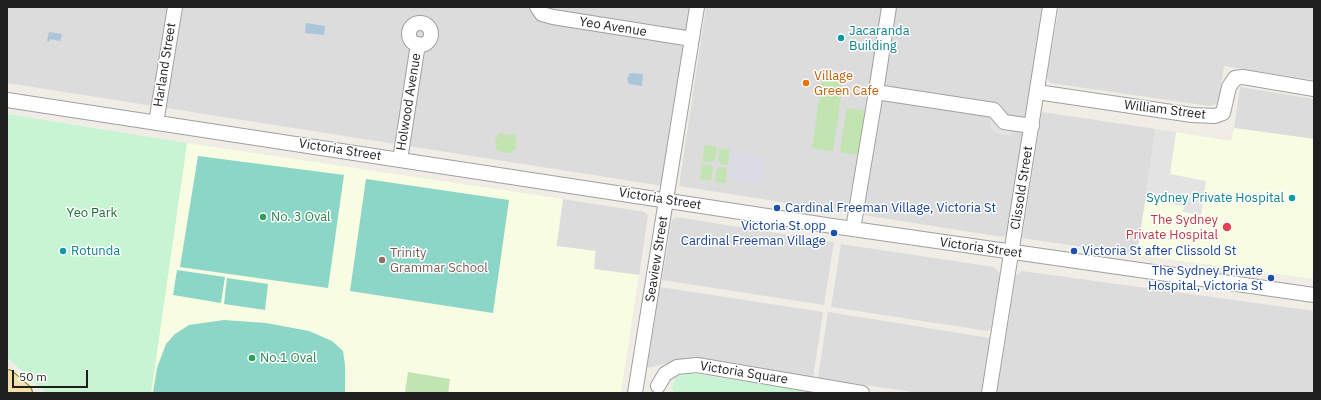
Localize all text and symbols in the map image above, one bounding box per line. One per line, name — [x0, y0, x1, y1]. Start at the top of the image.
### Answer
street label: Yeo Avenue — [578, 14, 648, 40]
street label: Harland Street — [151, 22, 179, 108]
place label: Jacaranda Building — [849, 23, 910, 54]
marker: Jacaranda Building — [836, 33, 846, 43]
street label: Holwood Avenue — [394, 52, 424, 152]
place label: Village Green Cafe — [814, 68, 879, 99]
marker: Village Green Cafe — [801, 78, 811, 88]
street label: William Street — [1123, 97, 1207, 123]
street label: Victoria Street — [298, 136, 382, 164]
street label: Clissold Street — [1008, 145, 1036, 231]
street label: Victoria Street — [618, 185, 702, 213]
place label: Sydney Private Hospital — [1146, 190, 1284, 206]
marker: Sydney Private Hospital — [1287, 193, 1297, 203]
place label: Cardinal Freeman Village, Victoria St — [785, 200, 996, 216]
marker: Cardinal Freeman Village, Victoria St — [772, 203, 782, 213]
park label: Yeo Park — [67, 205, 117, 221]
place label: No. 3 Oval — [271, 209, 331, 225]
marker: No. 3 Oval — [258, 212, 268, 222]
place label: The Sydney Private Hospital — [1126, 212, 1218, 243]
street label: Seaview Street — [642, 215, 672, 303]
place label: Victoria St opp Cardinal Freeman Village — [681, 218, 826, 249]
marker: The Sydney Private Hospital — [1221, 221, 1233, 233]
marker: Victoria St opp Cardinal Freeman Village — [829, 228, 839, 238]
street label: Victoria Street — [939, 234, 1023, 262]
place label: Rotunda — [71, 243, 120, 259]
place label: Victoria St after Clissold St — [1082, 243, 1236, 259]
place label: Trinity Grammar School — [390, 245, 488, 276]
marker: Rotunda — [58, 246, 68, 256]
marker: Victoria St after Clissold St — [1069, 246, 1079, 256]
marker: Trinity Grammar School — [377, 255, 387, 265]
place label: The Sydney Private Hospital, Victoria St — [1148, 263, 1263, 294]
marker: The Sydney Private Hospital, Victoria St — [1266, 273, 1276, 283]
place label: No.1 Oval — [260, 350, 317, 366]
marker: No.1 Oval — [247, 353, 257, 363]
street label: Victoria Square — [699, 358, 789, 388]
scale bar — [14, 362, 90, 388]
text: 50 m — [19, 369, 47, 384]

